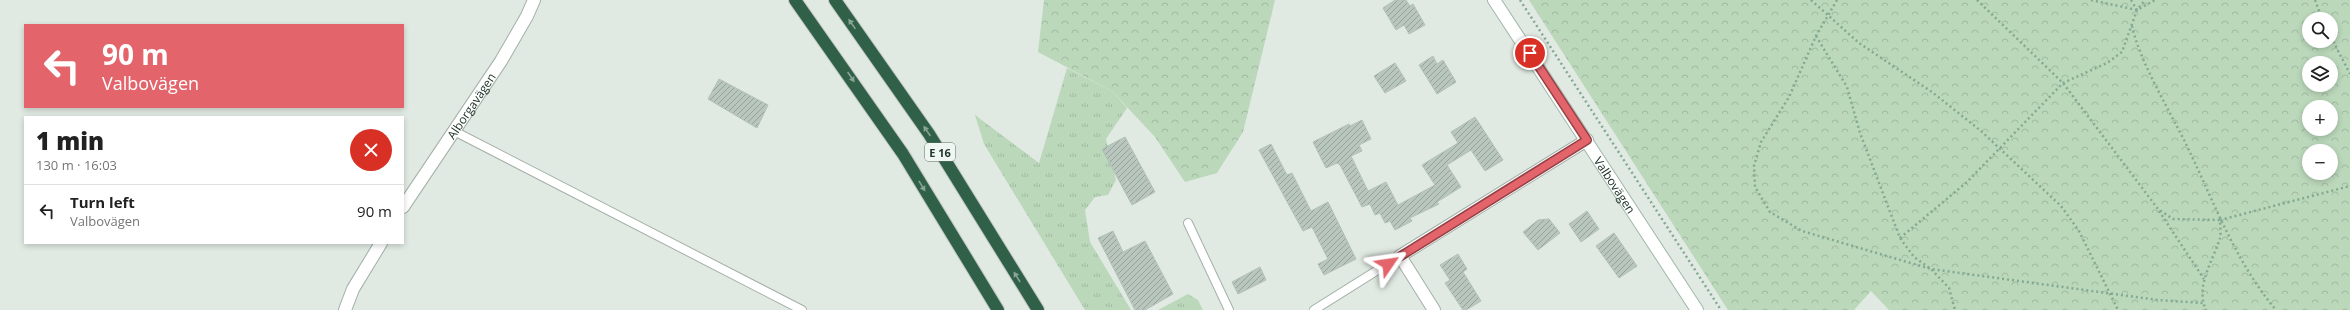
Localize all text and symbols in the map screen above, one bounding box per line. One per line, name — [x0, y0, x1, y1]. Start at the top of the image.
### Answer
map controls — [2302, 12, 2338, 180]
button: search — [2302, 12, 2338, 48]
one-way arrow — [848, 19, 856, 29]
text: 90 m — [102, 35, 169, 73]
pin — [1513, 36, 1547, 70]
icon: left — [36, 40, 88, 92]
icon: arrive — [1519, 42, 1541, 64]
button: layers — [2302, 56, 2338, 92]
street label: Alborgavägen — [443, 69, 499, 142]
text: Valbovägen — [102, 71, 199, 95]
one-way arrow — [847, 72, 855, 82]
button: + — [2302, 100, 2338, 136]
text: 1 min — [36, 124, 104, 157]
one-way arrow — [923, 125, 931, 136]
button: close — [350, 129, 392, 171]
road number: E 16 — [925, 143, 955, 161]
button: − — [2302, 144, 2338, 180]
street label: Valbovägen — [1590, 153, 1640, 217]
text: 130 m · 16:03 — [36, 156, 117, 174]
one-way arrow — [919, 180, 926, 192]
text: Turn left — [70, 192, 135, 212]
icon: left — [36, 200, 58, 222]
text: 90 m — [357, 201, 392, 221]
text: Valbovägen — [70, 212, 140, 230]
position arrow — [1367, 243, 1409, 285]
one-way arrow — [1014, 271, 1021, 283]

